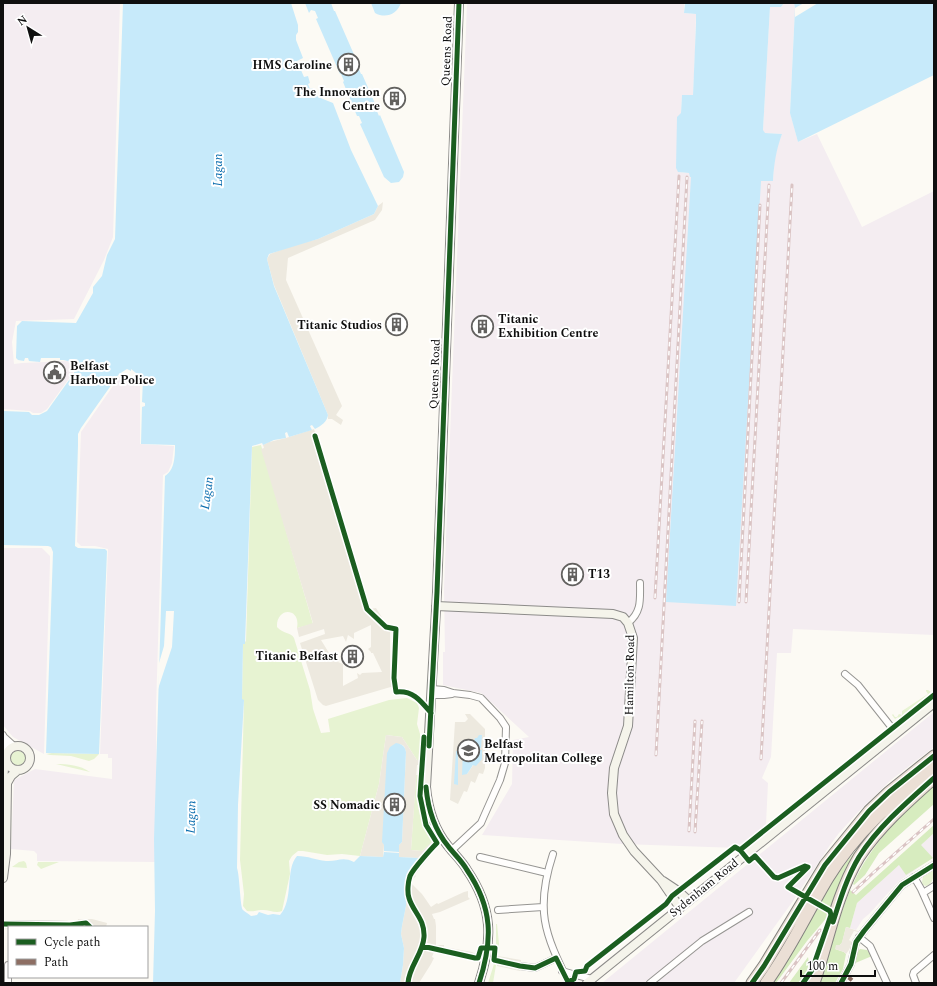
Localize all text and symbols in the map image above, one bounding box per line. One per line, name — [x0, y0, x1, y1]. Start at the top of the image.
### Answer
north arrow — [8, 8, 48, 48]
text: N — [14, 11, 31, 30]
street label: Queens Road — [436, 15, 458, 86]
building icon: HMS Caroline — [335, 52, 361, 78]
place label: HMS Caroline — [253, 56, 332, 75]
place label: The Innovation Centre — [294, 83, 381, 116]
building icon: The Innovation Centre — [382, 86, 408, 112]
water label: Lagan — [208, 153, 228, 187]
place label: Titanic Exhibition Centre — [498, 310, 598, 343]
building icon: Titanic Studios — [384, 312, 410, 338]
building icon: Titanic Exhibition Centre — [469, 313, 495, 339]
place label: Titanic Studios — [297, 316, 382, 335]
street label: Queens Road — [424, 338, 446, 409]
place label: Belfast Harbour Police — [70, 357, 154, 390]
public building icon: Belfast Harbour Police — [41, 360, 67, 386]
water label: Lagan — [195, 475, 219, 511]
building icon: T13 — [559, 561, 585, 587]
place label: T13 — [588, 565, 610, 584]
street label: Hamilton Road — [620, 634, 640, 716]
building icon: Titanic Belfast — [340, 643, 366, 669]
place label: Titanic Belfast — [256, 647, 338, 666]
place label: Belfast Metropolitan College — [484, 735, 602, 768]
school or university icon: Belfast Metropolitan College — [456, 738, 482, 764]
building icon: SS Nomadic — [382, 792, 408, 818]
place label: SS Nomadic — [313, 796, 380, 815]
water label: Lagan — [180, 800, 202, 834]
street label: Sydenham Road — [665, 854, 743, 922]
legend — [8, 926, 148, 978]
text: Cycle path — [44, 933, 101, 952]
scale bar — [801, 952, 875, 978]
text: Path — [44, 953, 69, 972]
text: 100 m — [807, 957, 838, 976]

